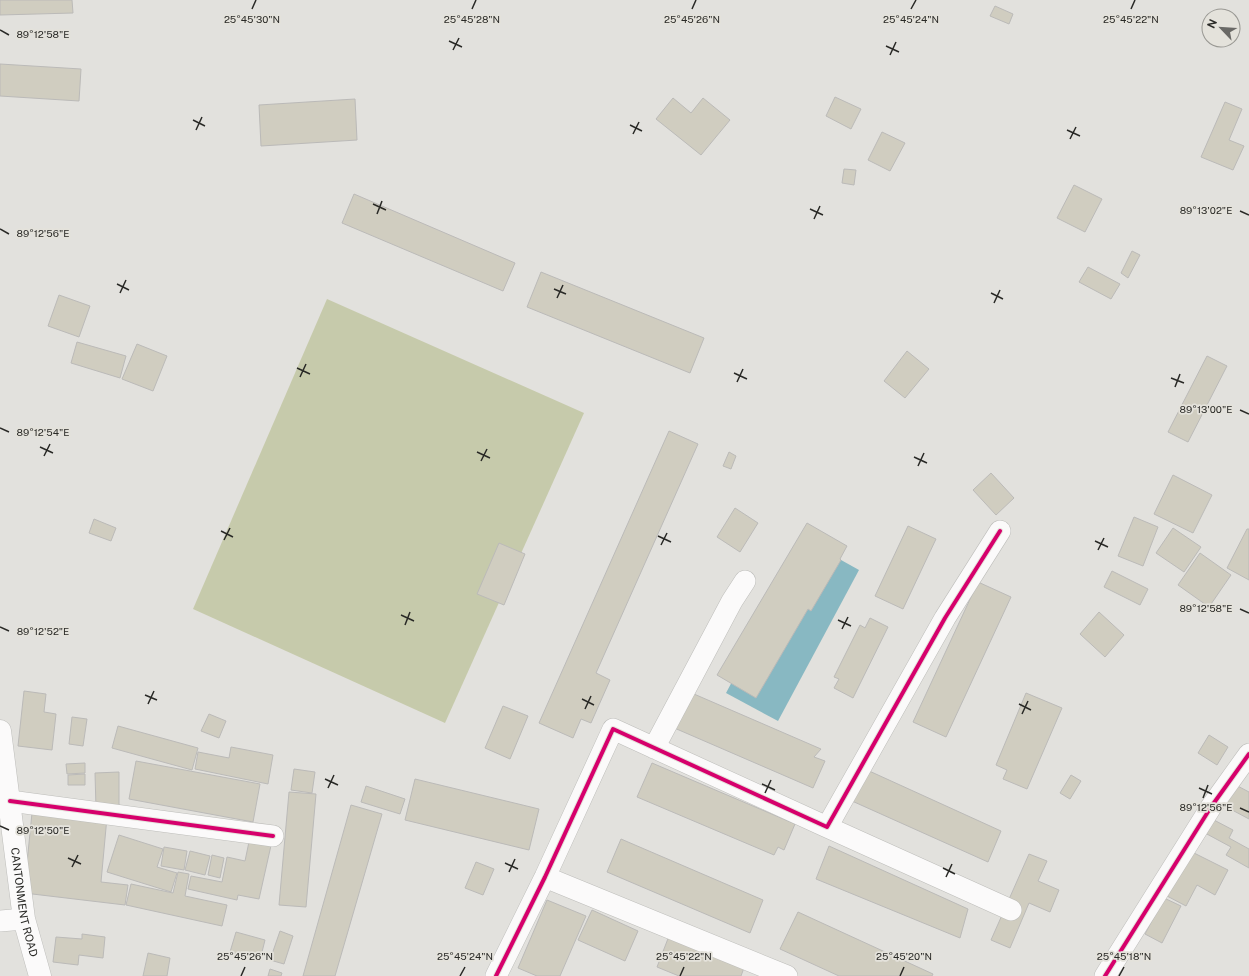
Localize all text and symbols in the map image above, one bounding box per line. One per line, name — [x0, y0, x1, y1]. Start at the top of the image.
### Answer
north arrow — [1201, 8, 1241, 48]
text: 25°45'30"N — [224, 13, 280, 25]
text: 25°45'28"N — [444, 13, 500, 25]
text: 25°45'26"N — [664, 13, 720, 25]
text: 25°45'24"N — [883, 13, 939, 25]
text: 25°45'22"N — [1103, 13, 1159, 25]
text: N — [1205, 17, 1219, 30]
text: 89°12'58"E — [16, 28, 70, 40]
text: 89°13'02"E — [1180, 204, 1232, 216]
text: 89°12'56"E — [17, 227, 69, 239]
text: 89°13'00"E — [1180, 403, 1232, 415]
text: 89°12'54"E — [17, 426, 69, 438]
text: 89°12'58"E — [1179, 602, 1233, 614]
text: 89°12'52"E — [17, 625, 69, 637]
text: 89°12'56"E — [1180, 801, 1232, 813]
text: 89°12'50"E — [17, 824, 69, 836]
street label: CANTONMENT ROAD — [9, 847, 40, 959]
text: 25°45'26"N — [217, 950, 273, 962]
text: 25°45'24"N — [437, 950, 493, 962]
text: 25°45'22"N — [656, 950, 712, 962]
text: 25°45'20"N — [876, 950, 932, 962]
text: 25°45'18"N — [1097, 950, 1151, 962]

